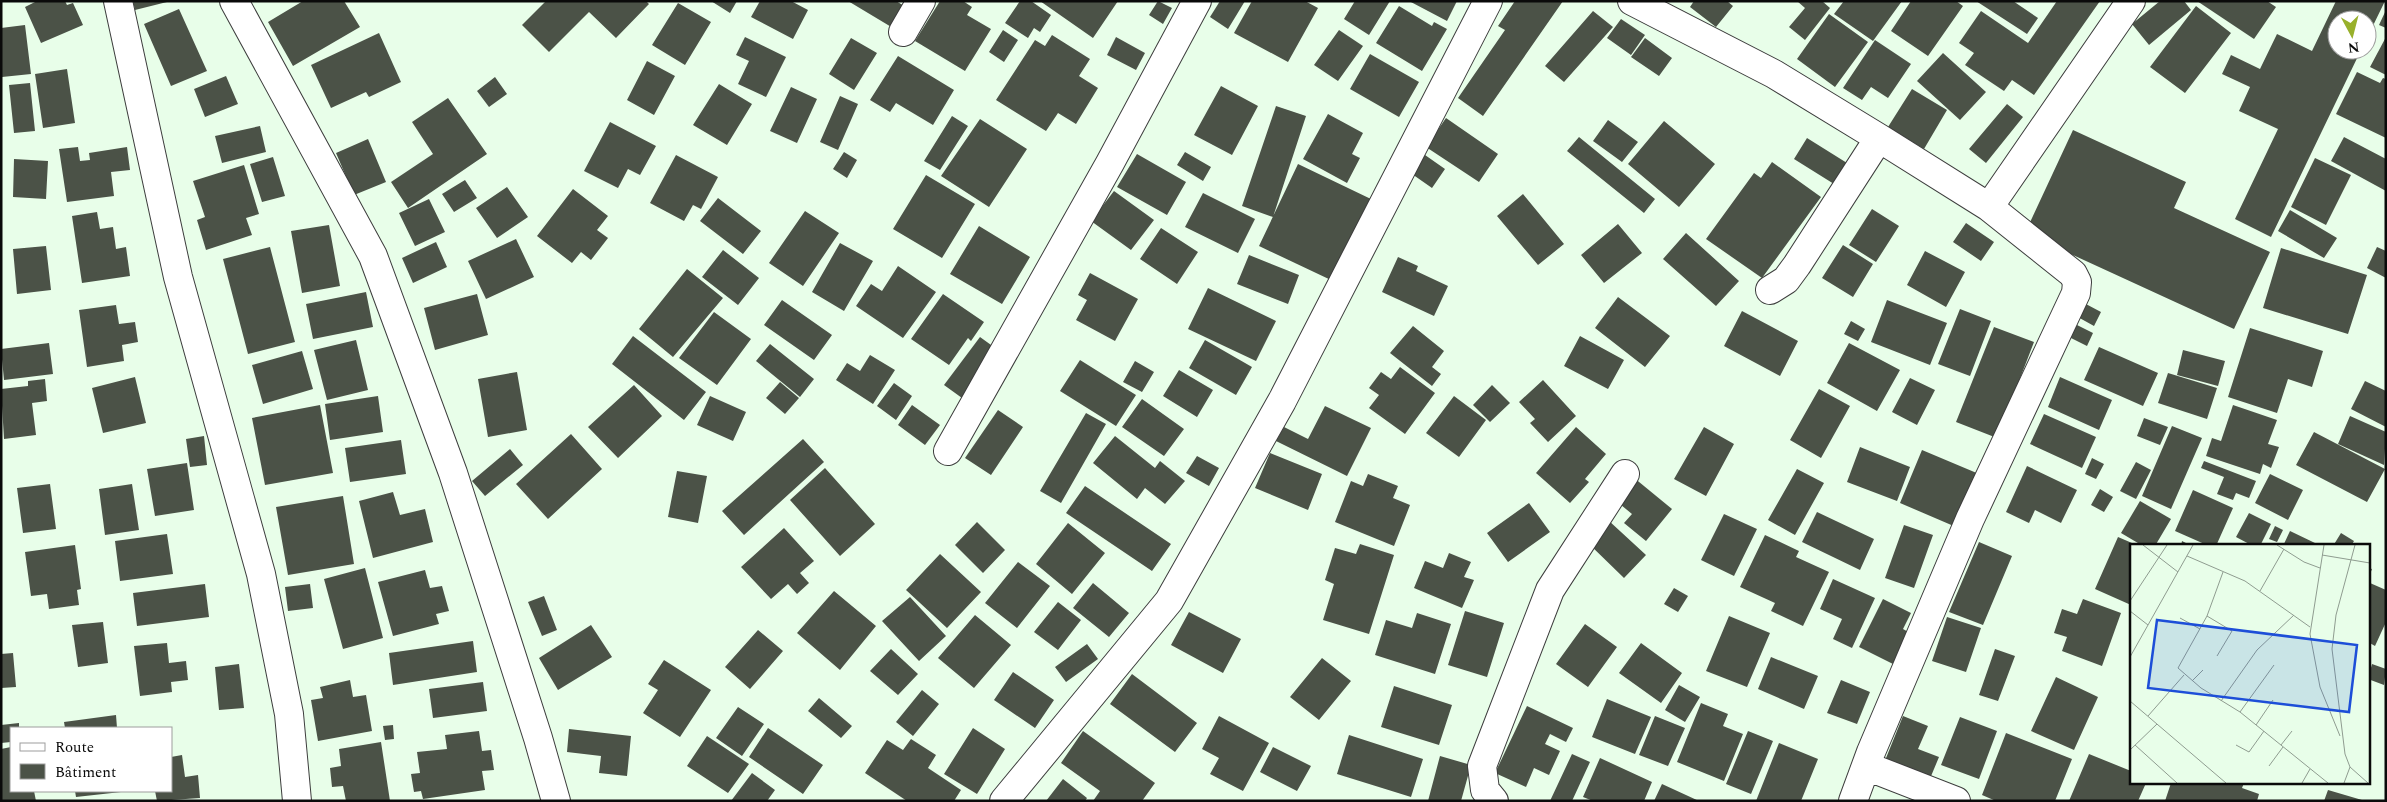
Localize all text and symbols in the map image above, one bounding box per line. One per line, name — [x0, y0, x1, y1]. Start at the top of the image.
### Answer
north arrow — [2327, 10, 2377, 60]
text: N — [2347, 36, 2360, 59]
inset map — [2130, 544, 2370, 784]
legend — [10, 727, 172, 792]
text: Route — [55, 736, 94, 759]
text: Bâtiment — [55, 761, 116, 784]

